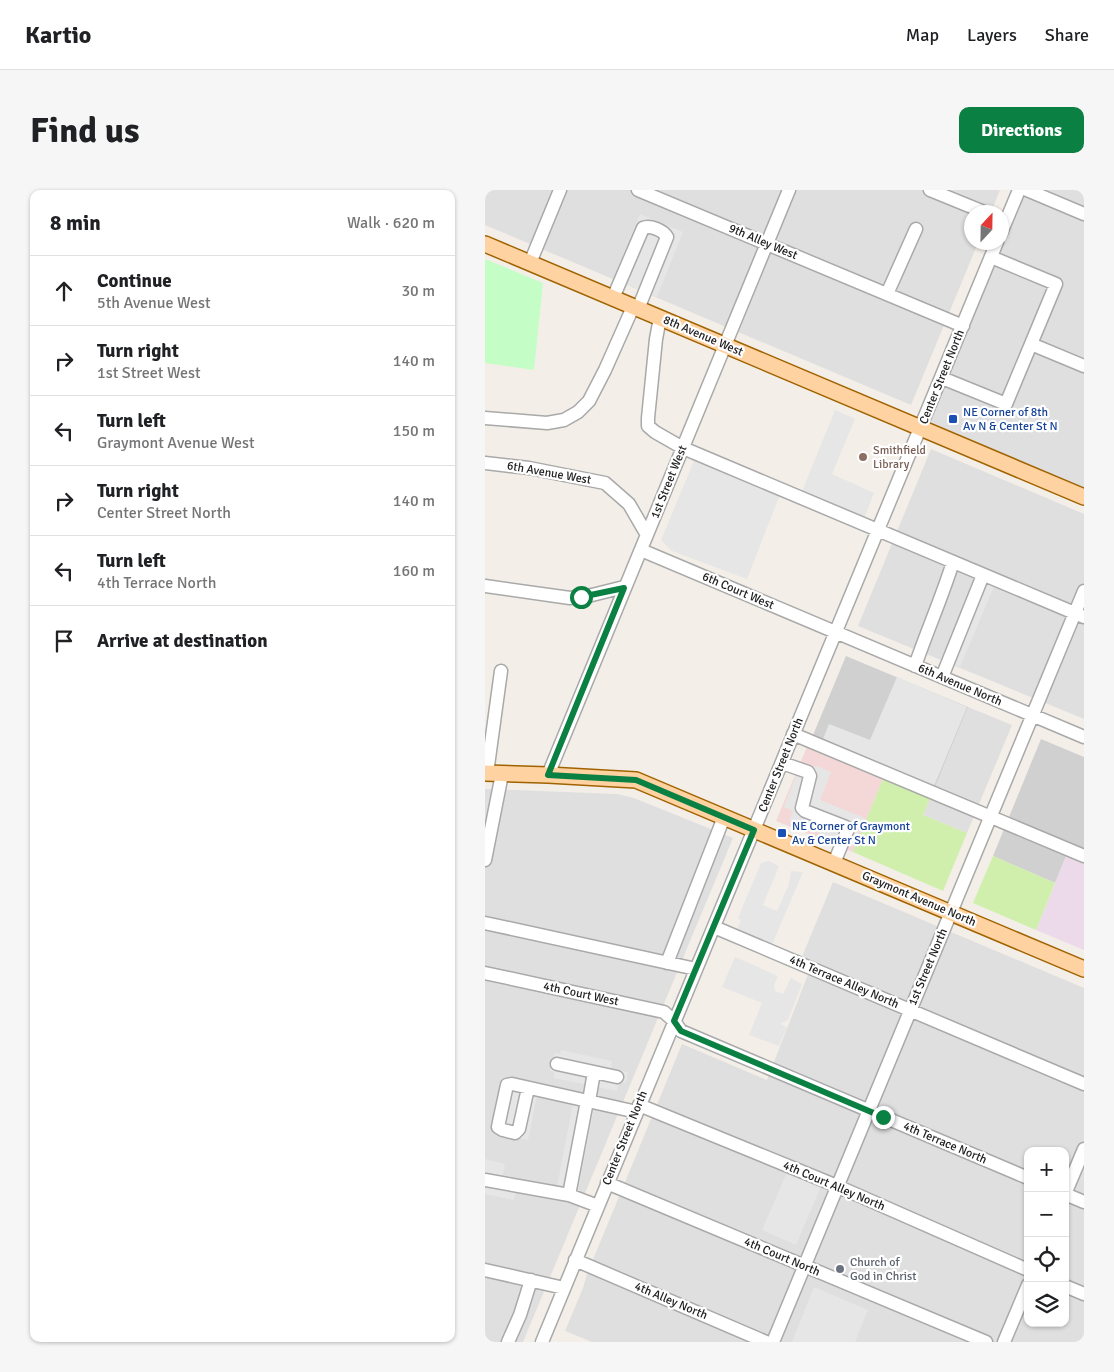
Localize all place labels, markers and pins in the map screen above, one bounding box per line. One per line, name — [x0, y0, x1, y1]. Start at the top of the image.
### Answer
place label: NE Corner of 8th Av N & Center St N — [963, 405, 1058, 434]
marker: NE Corner of 8th Av N & Center St N — [947, 413, 959, 425]
place label: Smithfield Library — [873, 443, 926, 472]
marker: Smithfield Library — [857, 451, 869, 463]
place label: NE Corner of Graymont Av & Center St N — [792, 819, 910, 848]
marker: NE Corner of Graymont Av & Center St N — [776, 827, 788, 839]
place label: Church of God in Christ — [850, 1255, 917, 1284]
marker: Church of God in Christ — [834, 1263, 846, 1275]

